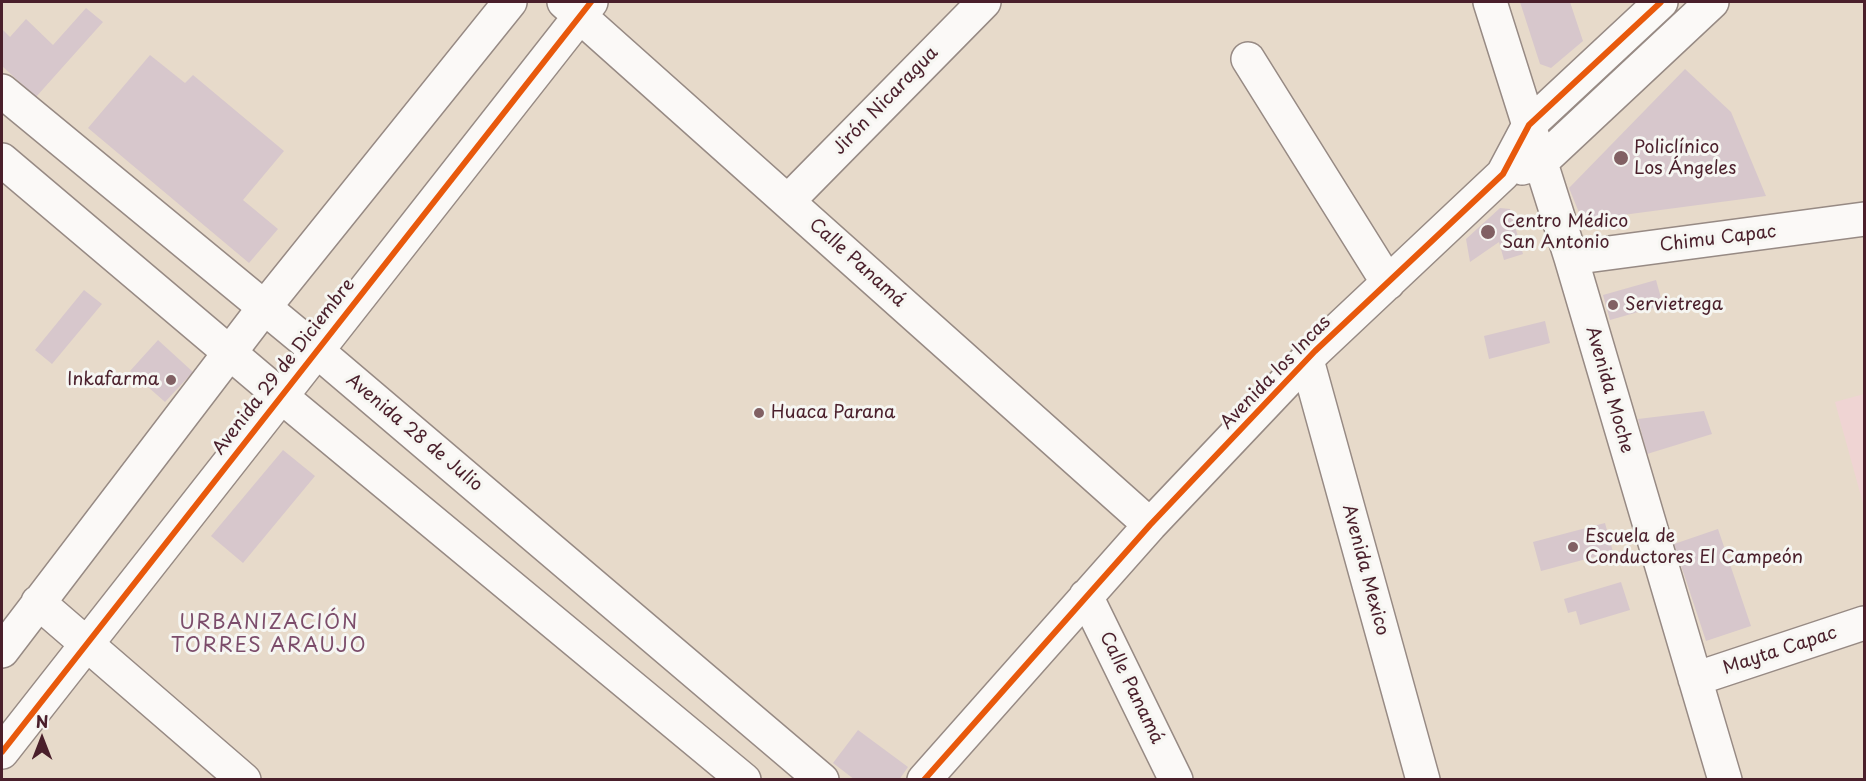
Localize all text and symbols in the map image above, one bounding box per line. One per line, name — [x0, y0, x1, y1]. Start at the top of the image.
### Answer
street label: Jirón Nicaragua — [829, 42, 943, 160]
place label: Policlínico Los Ángeles — [1634, 137, 1737, 180]
marker: Policlínico Los Ángeles — [1612, 149, 1630, 167]
place label: Centro Médico San Antonio — [1502, 211, 1628, 254]
street label: Calle Panamá — [804, 214, 910, 312]
street label: Chimu Capac — [1659, 221, 1777, 257]
marker: Centro Médico San Antonio — [1479, 223, 1497, 241]
street label: Avenida 29 de Diciembre — [208, 275, 360, 459]
place label: Servietrega — [1625, 294, 1723, 316]
marker: Servietrega — [1606, 298, 1620, 312]
street label: Avenida los Incas — [1216, 312, 1336, 434]
street label: Avenida Moche — [1581, 324, 1637, 456]
place label: Inkafarma — [67, 369, 159, 391]
street label: Avenida 28 de Julio — [341, 370, 487, 496]
marker: Inkafarma — [164, 373, 178, 387]
place label: Huaca Parana — [771, 402, 895, 424]
marker: Huaca Parana — [752, 406, 766, 420]
street label: Avenida Mexico — [1337, 502, 1393, 638]
place label: Escuela de Conductores El Campeón — [1585, 526, 1803, 568]
marker: Escuela de Conductores El Campeón — [1566, 540, 1580, 554]
district label: URBANIZACIÓN TORRES ARAUJO — [171, 611, 367, 658]
street label: Mayta Capac — [1720, 622, 1840, 680]
street label: Calle Panamá — [1095, 628, 1167, 748]
north arrow — [12, 709, 72, 769]
text: N — [36, 709, 48, 733]

